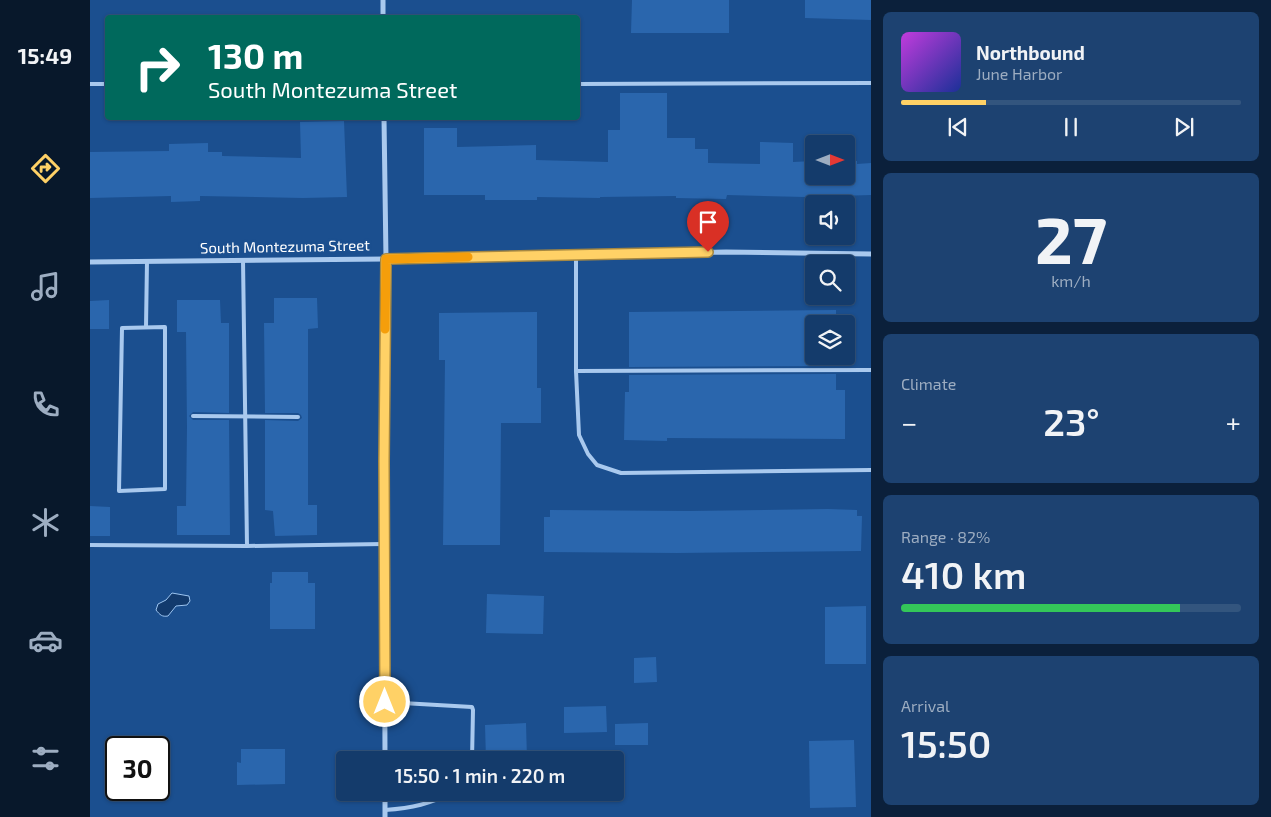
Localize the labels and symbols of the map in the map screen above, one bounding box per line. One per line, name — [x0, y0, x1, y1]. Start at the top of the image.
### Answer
north arrow — [805, 135, 855, 185]
pin — [687, 201, 729, 252]
street label: South Montezuma Street — [200, 236, 370, 256]
position arrow — [358, 675, 410, 727]
speed limit sign: 30 — [105, 736, 170, 801]

